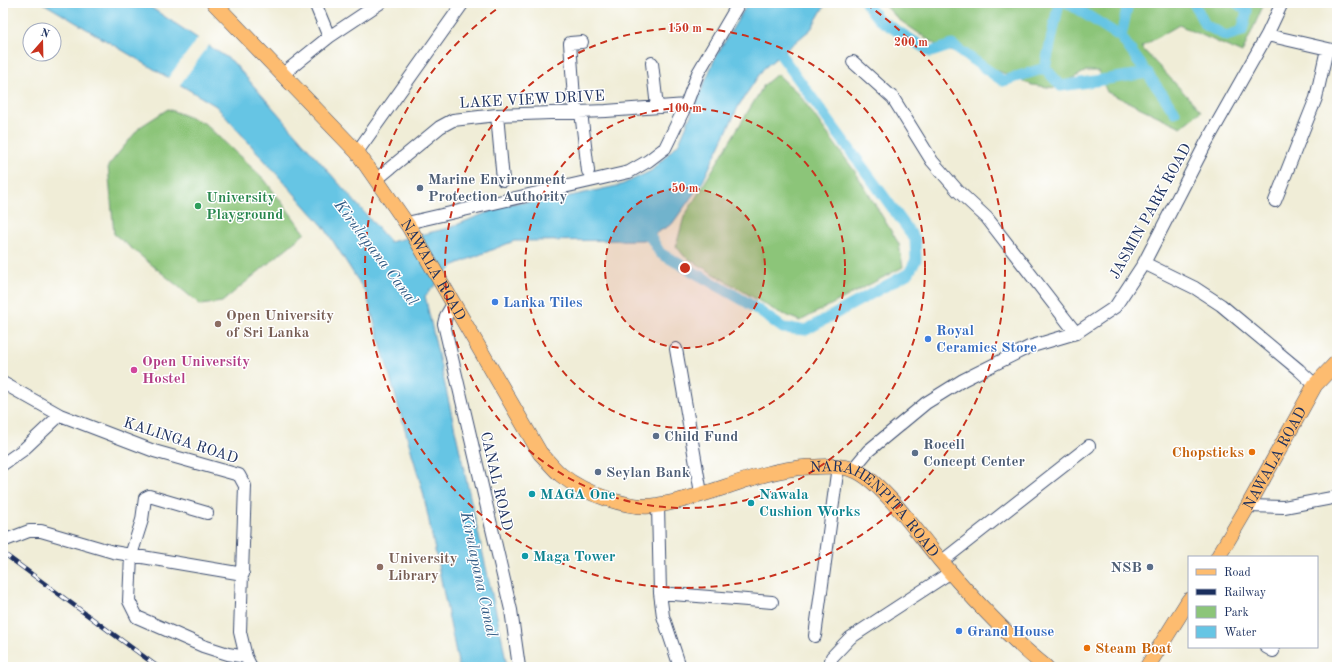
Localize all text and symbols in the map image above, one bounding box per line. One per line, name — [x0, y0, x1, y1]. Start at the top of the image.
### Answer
north arrow — [22, 22, 62, 62]
text: 150 m — [668, 22, 702, 35]
text: N — [39, 27, 51, 41]
text: 200 m — [894, 37, 928, 49]
street label: LAKE VIEW DRIVE — [459, 89, 605, 112]
text: 100 m — [668, 103, 702, 115]
street label: JASMIN PARK ROAD — [1108, 141, 1195, 282]
place label: Marine Environment Protection Authority — [428, 173, 568, 205]
text: 50 m — [672, 182, 699, 195]
marker: Marine Environment Protection Authority — [415, 183, 425, 193]
place label: University Playground — [206, 191, 283, 223]
water label: Kirulapana Canal — [330, 197, 420, 309]
marker: University Playground — [193, 201, 203, 211]
street label: NAWALA ROAD — [397, 217, 468, 324]
centre of rings — [678, 261, 692, 275]
place label: Lanka Tiles — [503, 296, 583, 311]
marker: Lanka Tiles — [490, 297, 500, 307]
place label: Open University of Sri Lanka — [226, 309, 334, 341]
marker: Open University of Sri Lanka — [213, 319, 223, 329]
place label: Royal Ceramics Store — [936, 324, 1037, 356]
marker: Royal Ceramics Store — [923, 334, 933, 344]
place label: Open University Hostel — [142, 355, 250, 387]
marker: Open University Hostel — [129, 365, 139, 375]
street label: NAWALA ROAD — [1242, 405, 1310, 513]
street label: KALINGA ROAD — [121, 416, 240, 467]
street label: CANAL ROAD — [477, 430, 514, 532]
place label: Child Fund — [664, 430, 738, 445]
marker: Child Fund — [651, 431, 661, 441]
place label: Rocell Concept Center — [923, 438, 1026, 470]
place label: Chopsticks — [1172, 446, 1244, 461]
marker: Chopsticks — [1247, 447, 1257, 457]
marker: Rocell Concept Center — [910, 448, 920, 458]
street label: NARAHENPITA ROAD — [810, 460, 941, 561]
place label: Seylan Bank — [606, 466, 691, 481]
marker: Seylan Bank — [593, 467, 603, 477]
place label: MAGA One — [540, 488, 616, 503]
place label: Nawala Cushion Works — [759, 488, 860, 520]
marker: MAGA One — [527, 489, 537, 499]
marker: Nawala Cushion Works — [746, 498, 756, 508]
water label: Kirulapana Canal — [457, 509, 499, 639]
place label: Maga Tower — [533, 550, 616, 565]
marker: Maga Tower — [520, 551, 530, 561]
place label: University Library — [388, 552, 458, 584]
legend — [1188, 556, 1318, 648]
place label: NSB — [1111, 561, 1142, 576]
marker: University Library — [375, 562, 385, 572]
marker: NSB — [1145, 562, 1155, 572]
text: Road — [1224, 567, 1251, 579]
text: Railway — [1224, 587, 1267, 599]
text: Park — [1224, 607, 1249, 619]
place label: Grand House — [967, 625, 1054, 640]
marker: Grand House — [954, 626, 964, 636]
text: Water — [1224, 627, 1257, 639]
place label: Steam Boat — [1095, 642, 1172, 657]
marker: Steam Boat — [1082, 643, 1092, 653]

